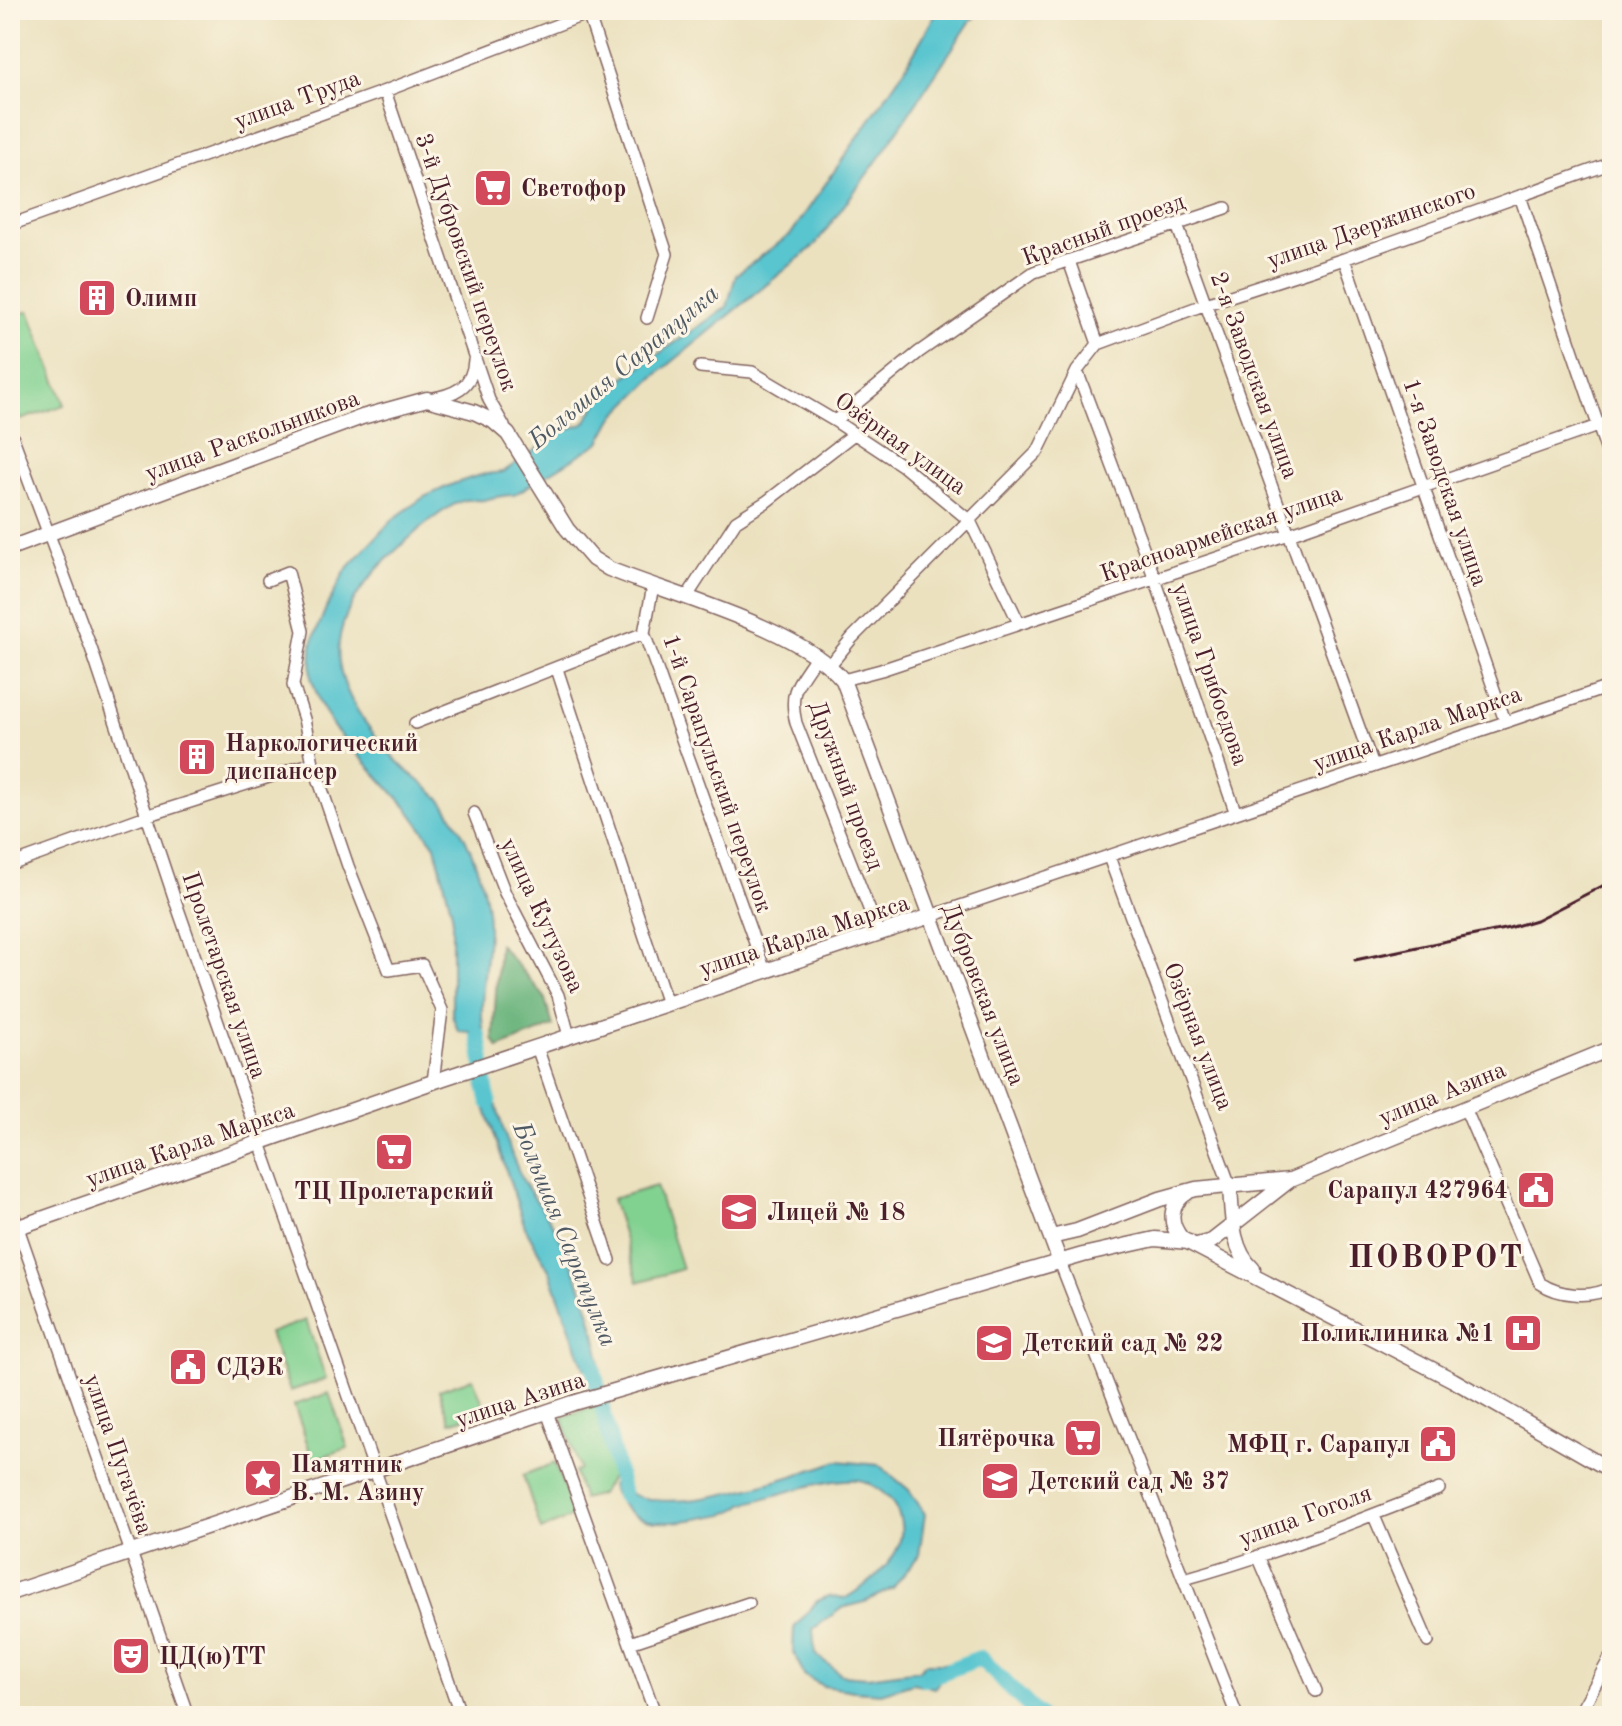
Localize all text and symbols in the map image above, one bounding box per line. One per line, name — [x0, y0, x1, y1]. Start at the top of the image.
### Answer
street label: улица Труда — [231, 67, 364, 135]
street label: 3-й Дубровский переулок — [410, 131, 521, 395]
supermarket icon: Светофор — [472, 167, 514, 209]
place label: Светофор — [521, 178, 626, 202]
street label: улица Дзержинского — [1264, 180, 1479, 274]
street label: Красный проезд — [1019, 190, 1189, 271]
street label: 2-я Заводская улица — [1205, 269, 1302, 482]
building icon: Олимп — [76, 277, 118, 319]
water label: Большая Сарапулка — [523, 281, 724, 455]
place label: Олимп — [125, 288, 197, 312]
street label: 1-я Заводская улица — [1397, 376, 1491, 590]
street label: улица Раскольникова — [142, 387, 363, 487]
street label: Озёрная улица — [830, 389, 970, 500]
street label: Красноармейская улица — [1098, 482, 1346, 588]
street label: улица Грибоедова — [1167, 580, 1252, 769]
street label: 1-й Сарапульский переулок — [657, 631, 775, 916]
street label: улица Карла Маркса — [1310, 683, 1525, 777]
street label: Дружный проезд — [803, 698, 887, 874]
place label: Наркологический диспансер — [225, 733, 418, 785]
building icon: Наркологический диспансер — [176, 736, 218, 778]
street label: улица Кутузова — [495, 835, 588, 997]
street label: Пролетарская улица — [176, 869, 270, 1082]
street label: улица Карла Маркса — [697, 892, 913, 982]
street label: Дубровская улица — [936, 900, 1028, 1089]
street label: Озёрная улица — [1158, 959, 1236, 1114]
street label: улица Азина — [1376, 1058, 1510, 1131]
street label: улица Карла Маркса — [83, 1099, 298, 1193]
water label: Большая Сарапулка — [507, 1118, 621, 1351]
supermarket icon: ТЦ Пролетарский — [373, 1131, 415, 1173]
public building icon: Сарапул 427964 — [1515, 1169, 1557, 1211]
place label: Сарапул 427964 — [1327, 1180, 1508, 1204]
place label: ТЦ Пролетарский — [294, 1181, 494, 1205]
school or university icon: Лицей № 18 — [718, 1191, 760, 1233]
place label: Лицей № 18 — [767, 1202, 905, 1226]
district label: ПОВОРОТ — [1348, 1243, 1524, 1275]
hospital icon: Поликлиника №1 — [1502, 1312, 1544, 1354]
school or university icon: Детский сад № 22 — [973, 1322, 1015, 1364]
place label: Поликлиника №1 — [1301, 1323, 1495, 1347]
place label: Детский сад № 22 — [1022, 1333, 1224, 1357]
public building icon: СДЭК — [167, 1346, 209, 1388]
place label: СДЭК — [216, 1357, 284, 1381]
street label: улица Азина — [453, 1369, 589, 1433]
street label: улица Пугачёва — [78, 1371, 156, 1538]
supermarket icon: Пятёрочка — [1062, 1417, 1104, 1459]
public building icon: МФЦ г. Сарапул — [1417, 1423, 1459, 1465]
place label: Пятёрочка — [937, 1428, 1055, 1452]
place label: МФЦ г. Сарапул — [1227, 1434, 1410, 1458]
place label: Памятник В. М. Азину — [291, 1454, 425, 1506]
place icon: Памятник В. М. Азину — [242, 1457, 284, 1499]
school or university icon: Детский сад № 37 — [979, 1460, 1021, 1502]
place label: Детский сад № 37 — [1028, 1471, 1230, 1495]
street label: улица Гоголя — [1236, 1482, 1375, 1552]
theatre icon: ЦД(ю)ТТ — [110, 1635, 152, 1677]
place label: ЦД(ю)ТТ — [159, 1645, 266, 1670]

